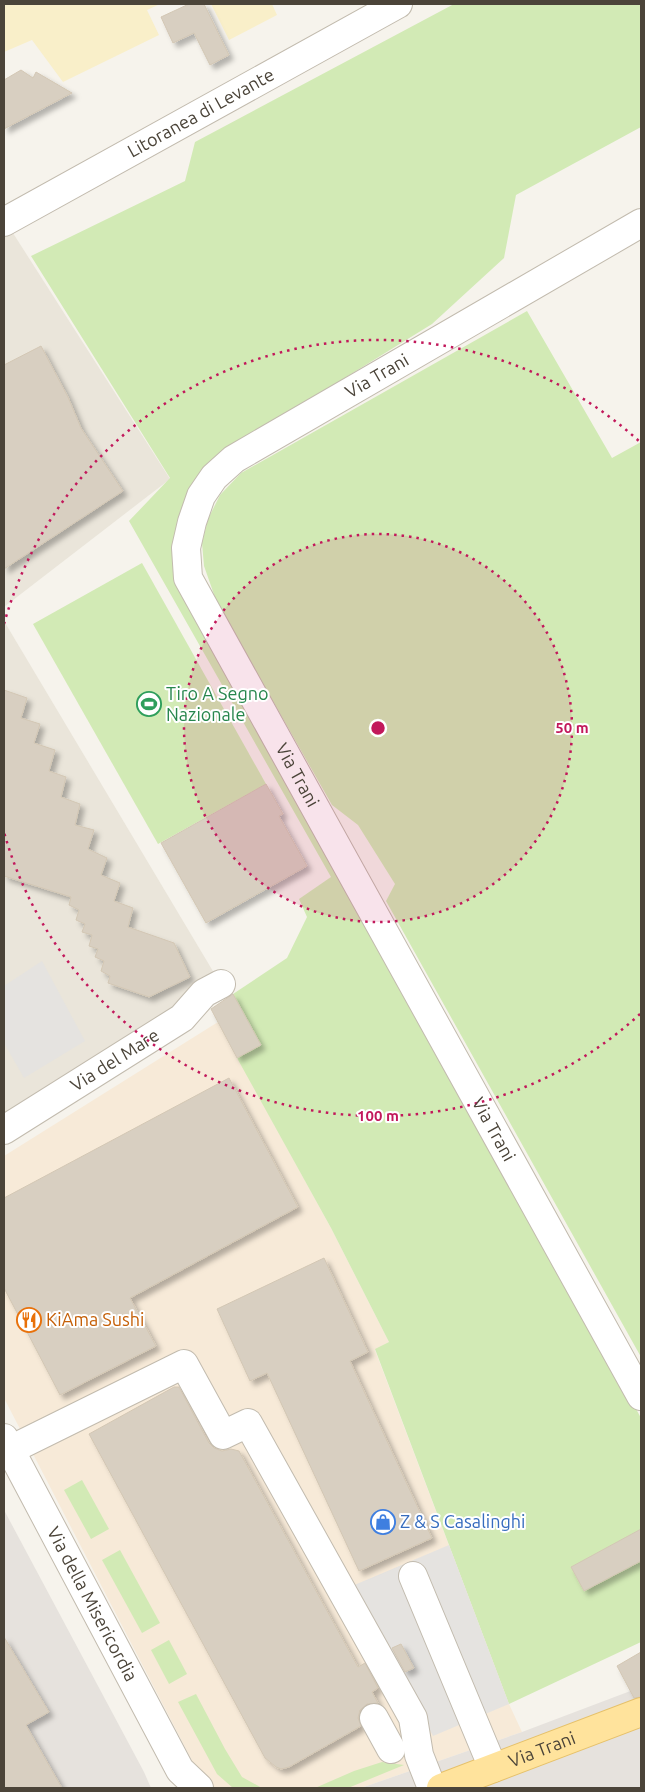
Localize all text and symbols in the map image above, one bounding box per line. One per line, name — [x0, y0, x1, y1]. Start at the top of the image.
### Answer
street label: Litoranea di Levante — [124, 64, 277, 161]
street label: Via Trani — [341, 349, 412, 401]
place label: Tiro A Segno Nazionale — [166, 683, 269, 724]
sports icon: Tiro A Segno Nazionale — [136, 691, 162, 717]
centre of rings — [369, 719, 387, 737]
text: 50 m — [555, 719, 589, 736]
street label: Via Trani — [272, 739, 324, 810]
street label: Via del Mare — [66, 1024, 162, 1095]
street label: Via Trani — [469, 1094, 520, 1164]
text: 100 m — [357, 1107, 399, 1124]
restaurant icon: KiAma Sushi — [16, 1307, 42, 1333]
place label: KiAma Sushi — [46, 1309, 144, 1329]
shop icon: Z & S Casalinghi — [370, 1509, 396, 1535]
place label: Z & S Casalinghi — [400, 1511, 526, 1531]
street label: Via della Misericordia — [44, 1523, 142, 1684]
street label: Via Trani — [505, 1727, 578, 1770]

